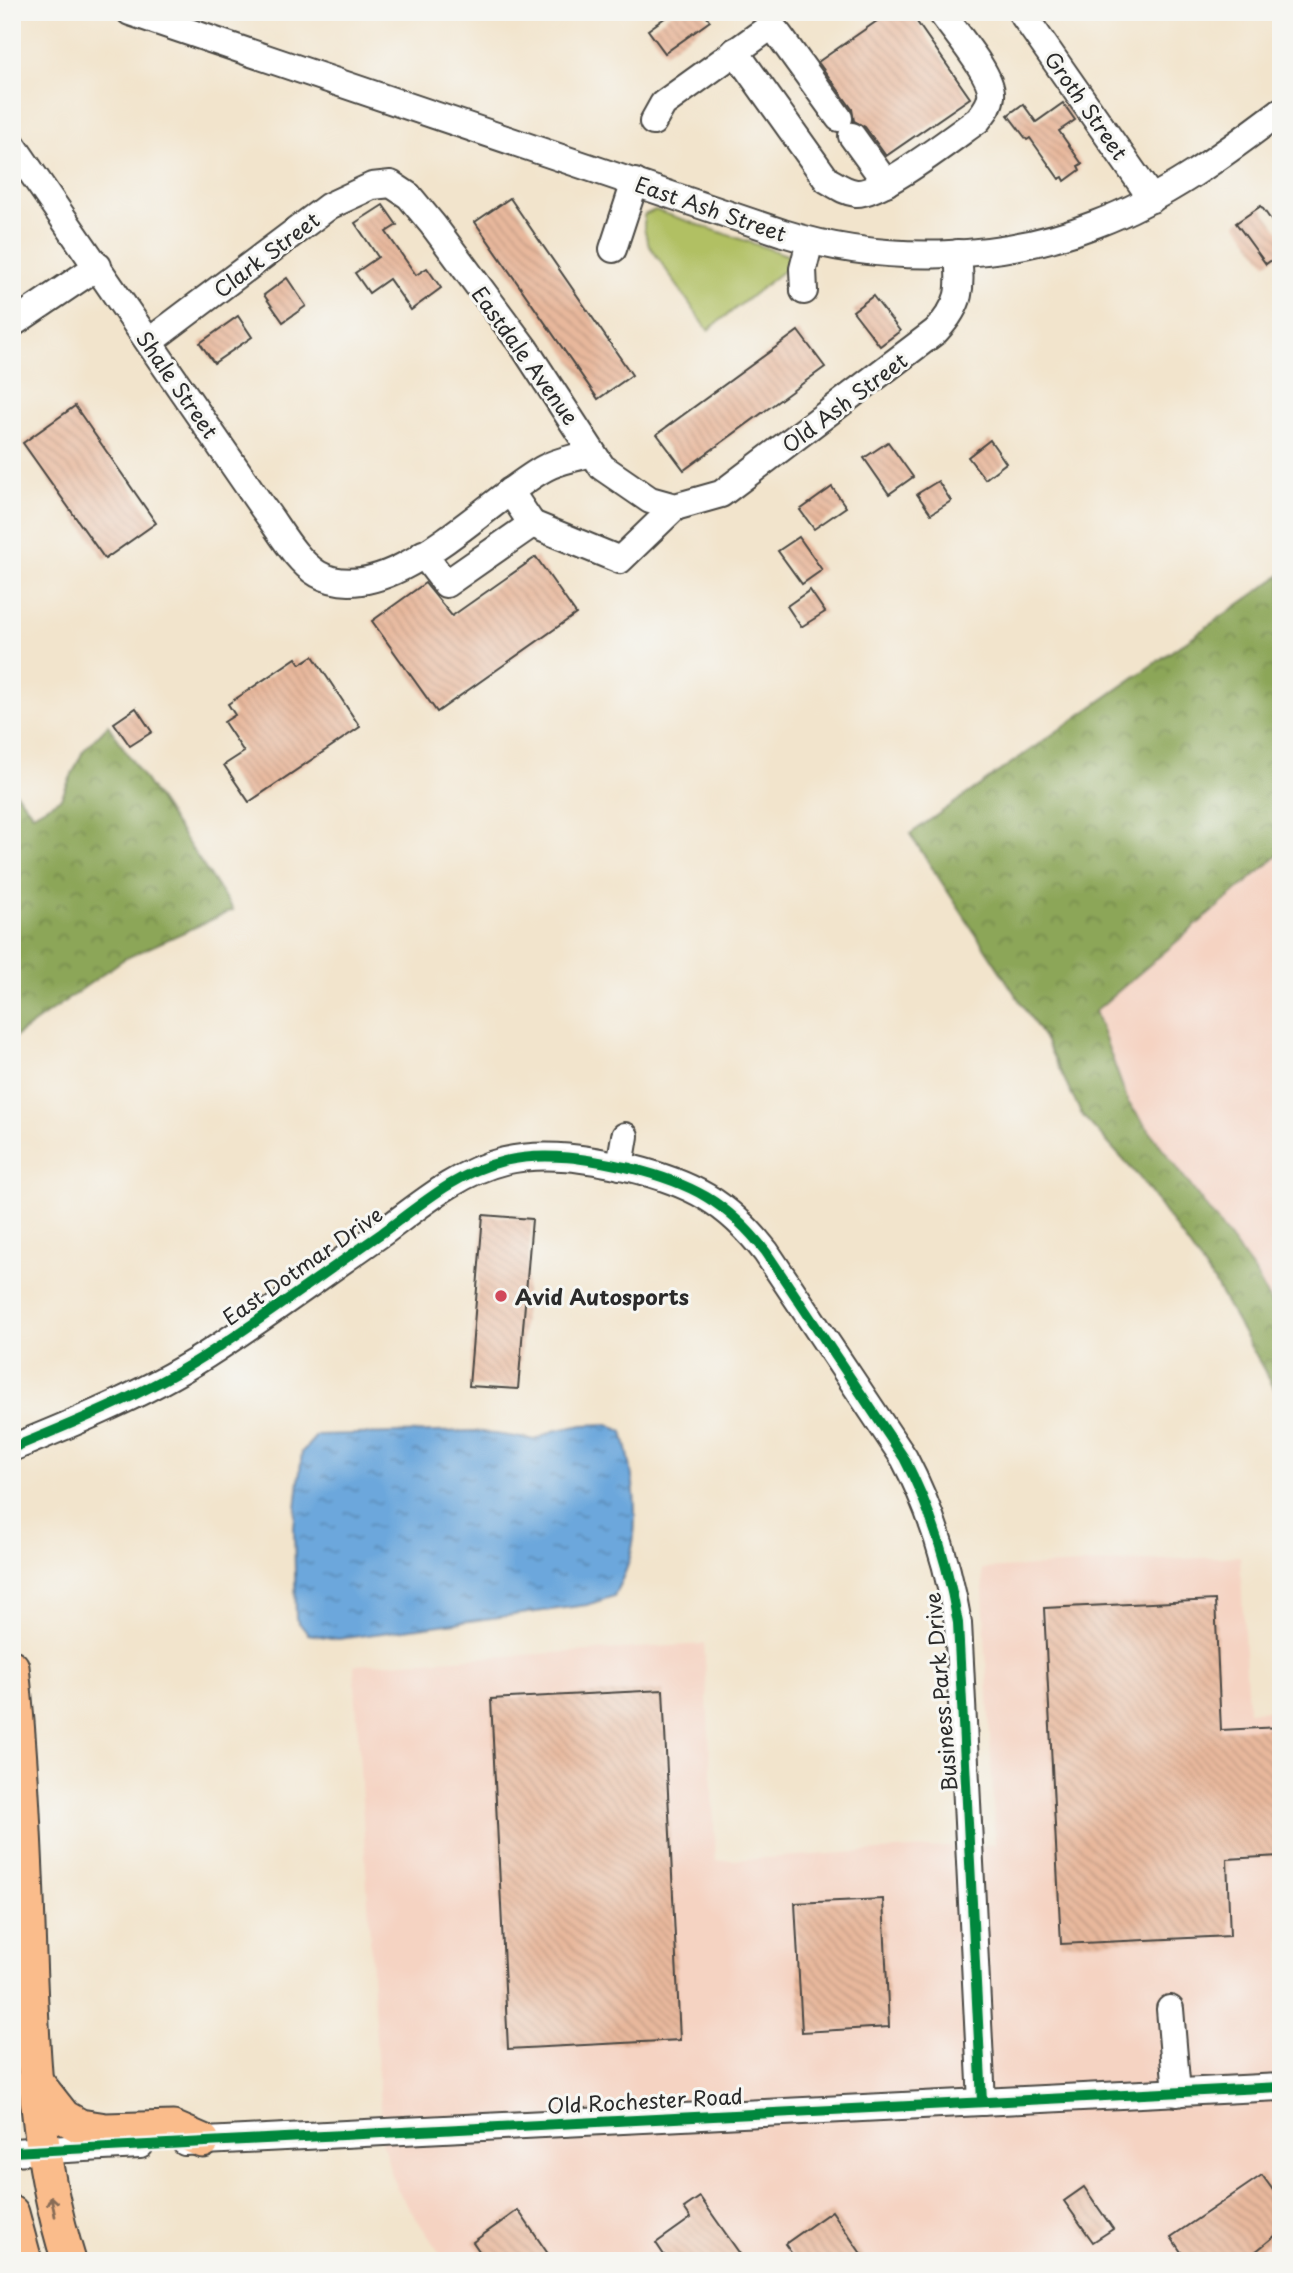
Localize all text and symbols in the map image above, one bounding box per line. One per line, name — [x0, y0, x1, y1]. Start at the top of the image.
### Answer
street label: Groth Street — [1038, 44, 1136, 166]
street label: East Ash Street — [631, 167, 791, 249]
street label: Clark Street — [206, 203, 326, 305]
street label: Eastdale Avenue — [465, 279, 587, 431]
street label: Shale Street — [129, 324, 227, 444]
street label: Old Ash Street — [775, 344, 913, 460]
street label: East Dotmar Drive — [215, 1198, 389, 1332]
place label: Avid Autosports — [515, 1280, 689, 1312]
marker: Avid Autosports — [493, 1288, 509, 1304]
street label: Business Park Drive — [915, 1591, 965, 1793]
street label: Old Rochester Road — [546, 2079, 744, 2121]
one-way arrow — [45, 2195, 59, 2218]

